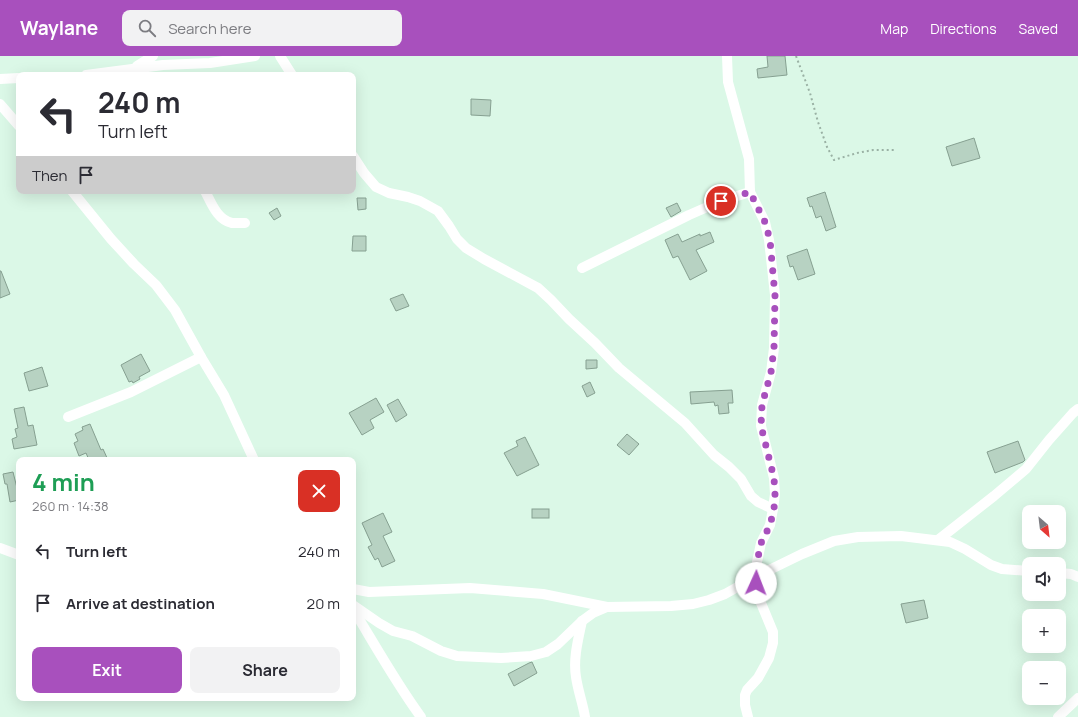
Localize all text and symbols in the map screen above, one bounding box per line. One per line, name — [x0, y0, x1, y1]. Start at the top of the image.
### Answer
search box — [122, 10, 402, 46]
text: Waylane — [20, 15, 98, 41]
icon: search — [136, 17, 158, 39]
text: Search here — [168, 18, 252, 39]
text: Map — [880, 19, 908, 38]
text: Directions — [930, 19, 997, 38]
text: Saved — [1019, 19, 1058, 38]
text: 240 m — [98, 83, 180, 121]
icon: left — [32, 88, 84, 140]
text: Turn left — [98, 119, 168, 143]
icon: arrive — [75, 164, 97, 186]
text: Then — [32, 165, 67, 186]
pin — [704, 184, 738, 218]
icon: arrive — [710, 190, 732, 212]
text: 4 min — [32, 465, 95, 498]
button: close — [298, 470, 340, 512]
text: 260 m · 14:38 — [32, 497, 109, 515]
north arrow — [1022, 505, 1066, 549]
map controls — [1022, 505, 1066, 705]
icon: left — [32, 540, 54, 562]
text: Turn left — [66, 541, 128, 562]
text: 240 m — [298, 541, 340, 562]
button: sound — [1022, 557, 1066, 601]
position arrow — [735, 562, 777, 604]
icon: arrive — [32, 592, 54, 614]
text: Arrive at destination — [66, 593, 215, 614]
text: 20 m — [307, 593, 340, 614]
button: + — [1022, 609, 1066, 653]
button: Exit — [32, 647, 182, 693]
button: Share — [190, 647, 340, 693]
button: − — [1022, 661, 1066, 705]

